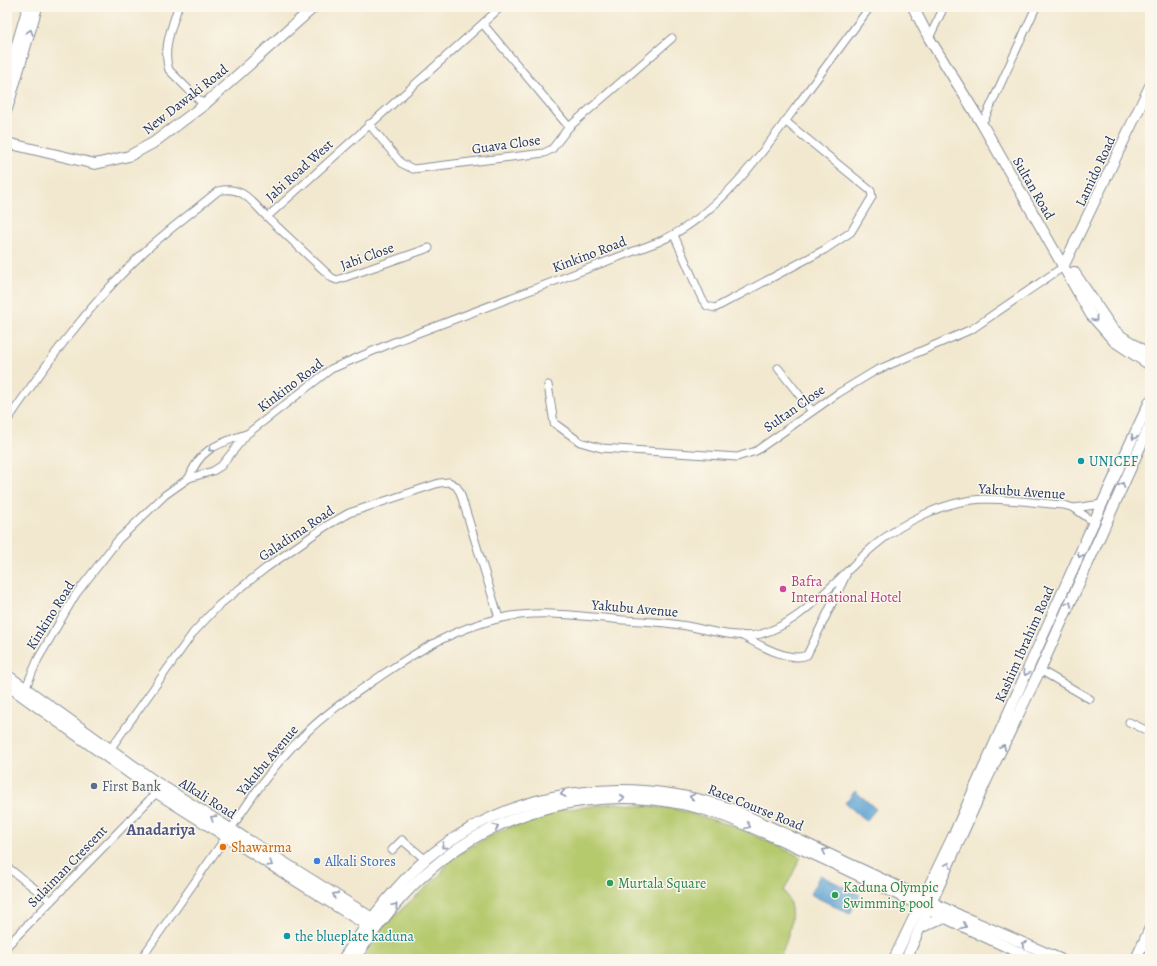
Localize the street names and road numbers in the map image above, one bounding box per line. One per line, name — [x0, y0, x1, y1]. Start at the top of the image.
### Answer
street label: New Dawaki Road — [139, 60, 232, 139]
street label: Guava Close — [470, 130, 542, 159]
street label: Lamido Road — [1071, 132, 1120, 210]
street label: Jabi Road West — [261, 135, 338, 206]
street label: Sultan Road — [1008, 154, 1059, 223]
street label: Kinkino Road — [549, 231, 629, 277]
street label: Jabi Close — [338, 238, 397, 275]
street label: Kinkino Road — [253, 354, 327, 416]
street label: Sultan Close — [760, 380, 829, 437]
street label: Yakubu Avenue — [977, 479, 1066, 504]
street label: Galadima Road — [255, 501, 338, 566]
street label: Kinkino Road — [22, 577, 79, 653]
street label: Kashim Ibrahim Road — [990, 583, 1059, 705]
street label: Yakubu Avenue — [590, 595, 679, 622]
street label: Yakubu Avenue — [232, 721, 303, 800]
street label: Alkali Road — [175, 773, 240, 824]
street label: Race Course Road — [705, 780, 807, 836]
street label: Sulaiman Crescent — [23, 821, 112, 912]

